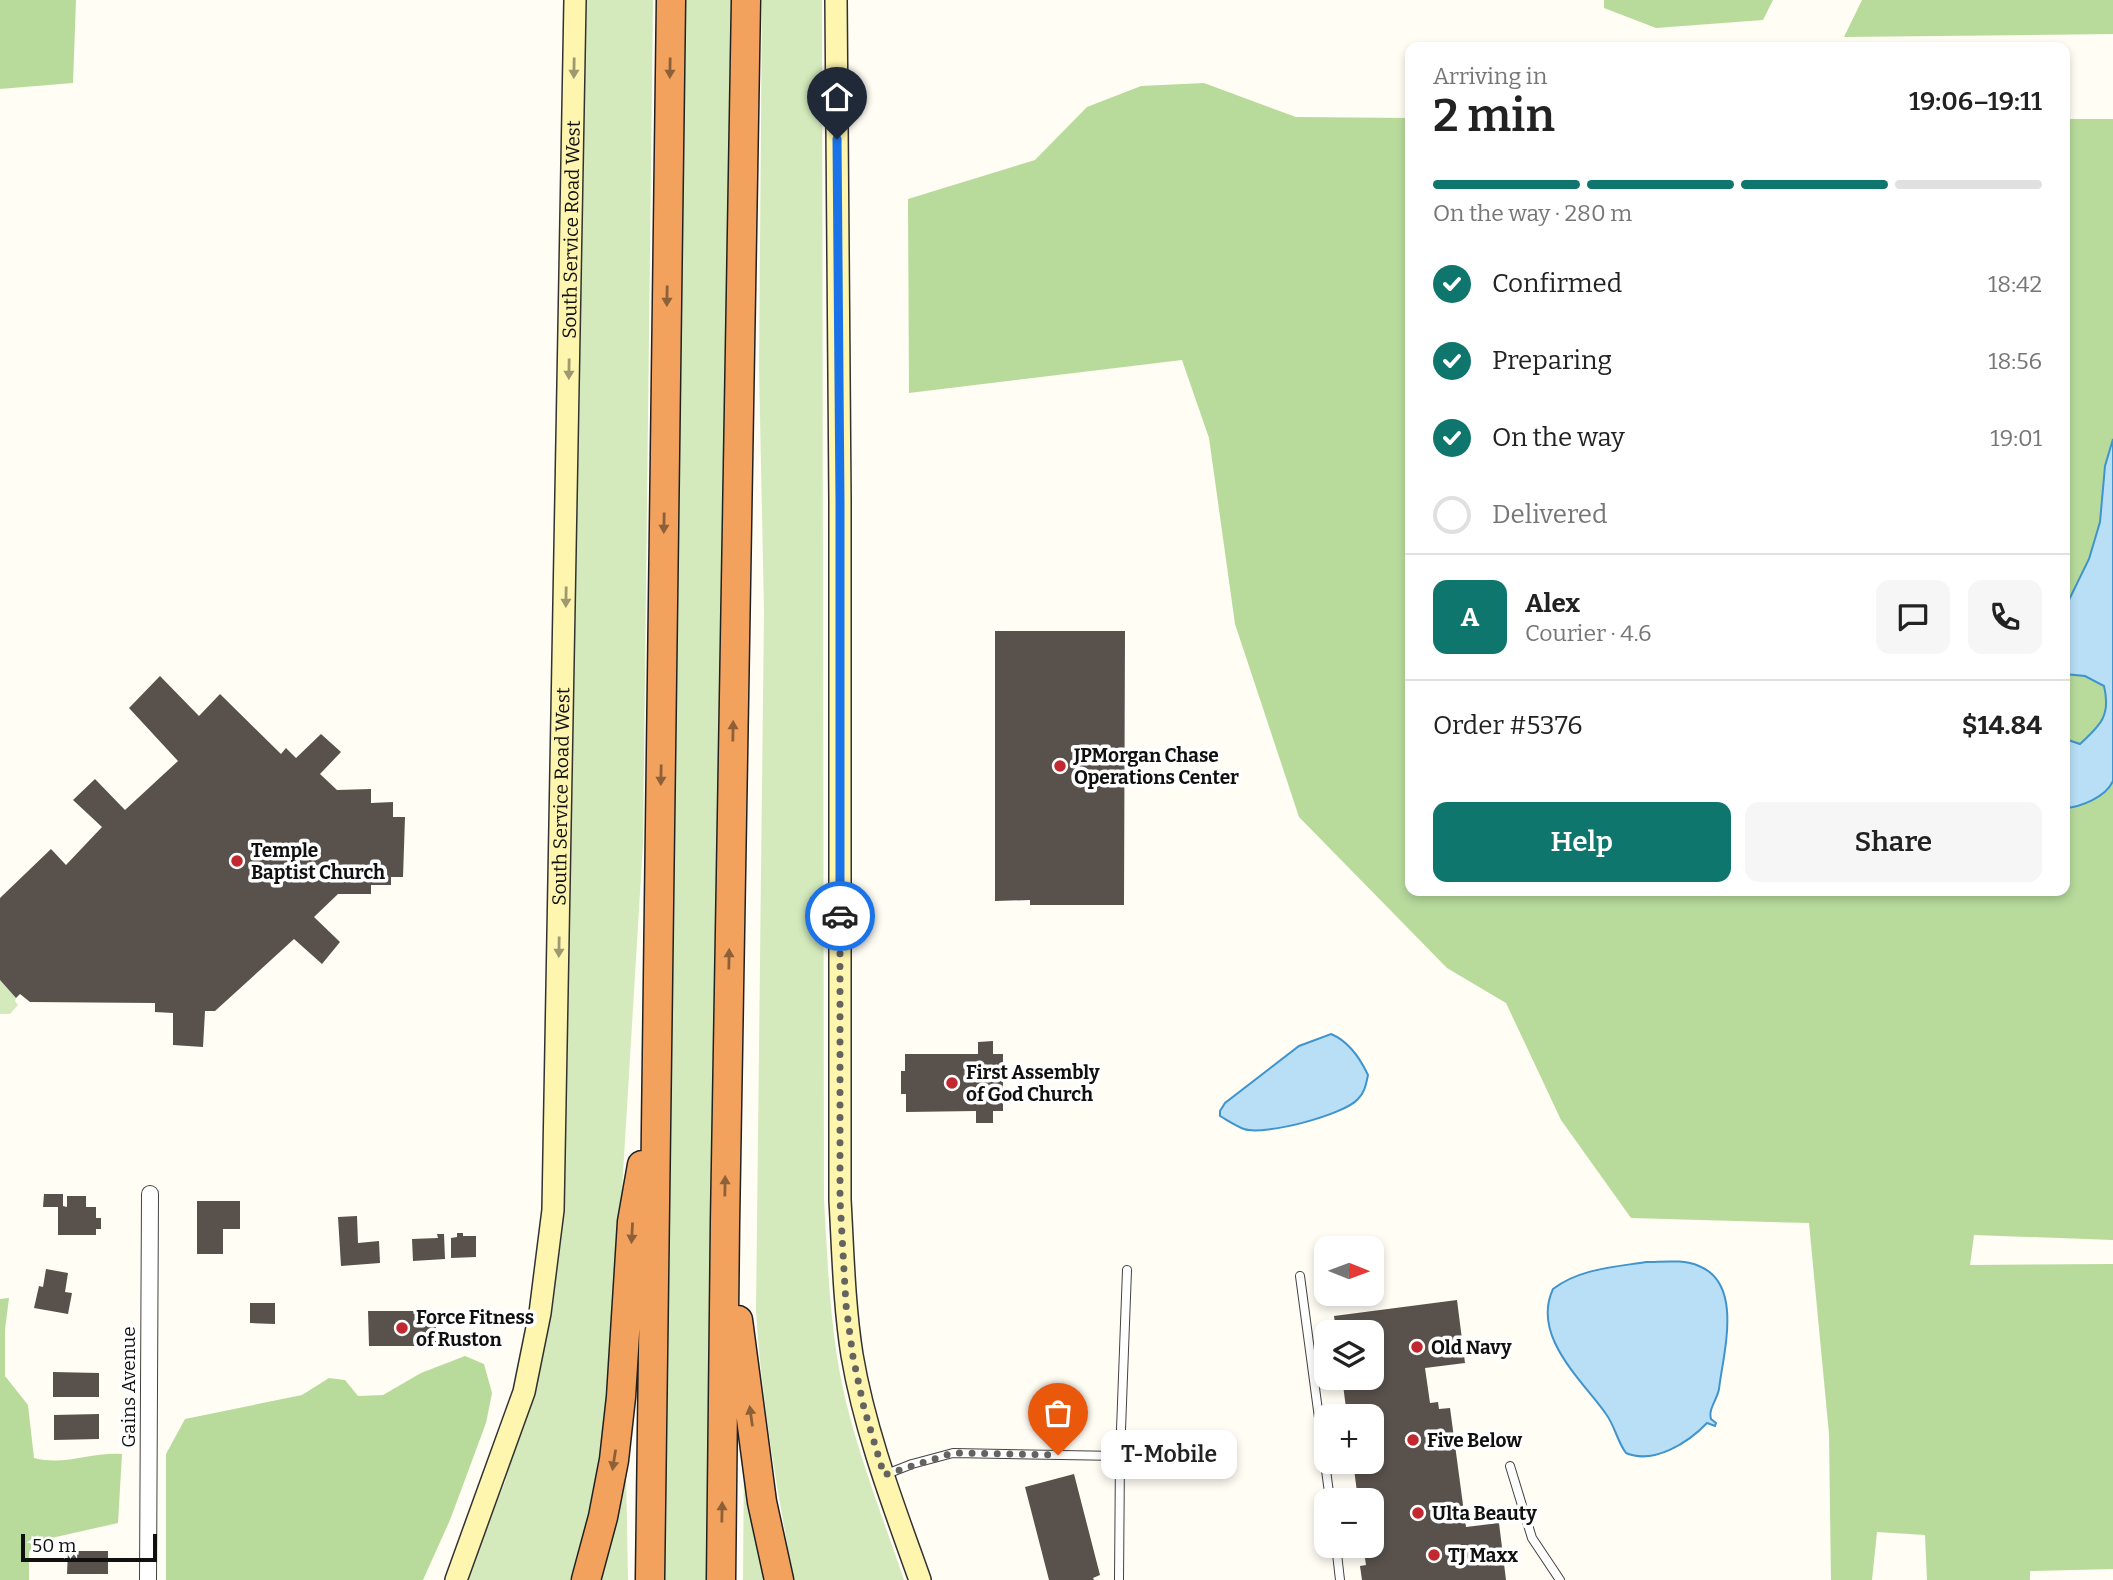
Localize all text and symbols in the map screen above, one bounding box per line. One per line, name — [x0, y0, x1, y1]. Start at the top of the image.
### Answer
one-way arrow — [568, 57, 580, 79]
one-way arrow — [664, 57, 676, 79]
text: Arriving in — [1433, 62, 1547, 90]
pin — [807, 67, 867, 139]
icon: home — [818, 78, 856, 116]
text: 19:06–19:11 — [1909, 86, 2042, 117]
text: 2 min — [1433, 88, 1555, 143]
street label: South Service Road West — [557, 120, 584, 339]
text: On the way · 280 m — [1433, 199, 1632, 227]
icon: check — [1433, 265, 1471, 303]
text: Confirmed — [1492, 268, 1622, 299]
text: 18:42 — [1988, 270, 2042, 298]
one-way arrow — [661, 285, 673, 307]
icon: check — [1433, 342, 1471, 380]
text: Preparing — [1492, 345, 1612, 376]
text: 18:56 — [1988, 347, 2042, 375]
one-way arrow — [563, 358, 575, 380]
icon: check — [1433, 419, 1471, 457]
text: On the way — [1492, 422, 1625, 453]
text: 19:01 — [1990, 424, 2042, 452]
text: Delivered — [1492, 499, 1607, 530]
one-way arrow — [658, 512, 670, 534]
button: chat — [1876, 580, 1950, 654]
button: phone — [1968, 580, 2042, 654]
one-way arrow — [560, 586, 572, 608]
text: Alex — [1525, 588, 1580, 619]
text: A — [1461, 602, 1479, 633]
text: Courier · 4.6 — [1525, 619, 1652, 647]
street label: South Service Road West — [547, 687, 574, 906]
text: Order #5376 — [1433, 710, 1583, 741]
text: $14.84 — [1962, 710, 2042, 741]
one-way arrow — [728, 720, 739, 742]
place label: JPMorgan Chase Operations Center — [1073, 744, 1239, 789]
marker: JPMorgan Chase Operations Center — [1052, 758, 1068, 774]
one-way arrow — [655, 764, 666, 786]
button: Help — [1433, 802, 1731, 882]
button: Share — [1745, 802, 2042, 882]
place label: Temple Baptist Church — [251, 839, 385, 884]
marker: Temple Baptist Church — [229, 853, 245, 869]
courier — [805, 881, 875, 951]
icon: car — [821, 897, 859, 935]
one-way arrow — [553, 936, 565, 958]
one-way arrow — [724, 948, 735, 970]
place label: First Assembly of God Church — [966, 1061, 1100, 1106]
marker: First Assembly of God Church — [944, 1075, 960, 1091]
one-way arrow — [719, 1175, 731, 1197]
one-way arrow — [626, 1223, 637, 1245]
north arrow — [1314, 1236, 1384, 1306]
map controls — [1314, 1236, 1384, 1558]
place label: Force Fitness of Ruston — [416, 1306, 534, 1351]
marker: Force Fitness of Ruston — [394, 1320, 410, 1336]
button: layers — [1314, 1320, 1384, 1390]
street label: Gains Avenue — [117, 1326, 140, 1448]
place label: Old Navy — [1431, 1336, 1512, 1359]
marker: Old Navy — [1409, 1339, 1425, 1355]
pin — [1028, 1383, 1088, 1455]
icon: bag — [1039, 1394, 1077, 1432]
button: + — [1314, 1404, 1384, 1474]
one-way arrow — [745, 1405, 756, 1427]
place label: Five Below — [1427, 1429, 1522, 1452]
callout: T-Mobile — [1100, 1430, 1236, 1480]
marker: Five Below — [1405, 1432, 1421, 1448]
text: T-Mobile — [1121, 1440, 1217, 1468]
one-way arrow — [608, 1449, 619, 1471]
button: − — [1314, 1488, 1384, 1558]
one-way arrow — [716, 1501, 728, 1523]
place label: Ulta Beauty — [1432, 1502, 1537, 1525]
marker: Ulta Beauty — [1410, 1505, 1426, 1521]
scale bar — [21, 1531, 158, 1563]
text: 50 m — [32, 1534, 76, 1557]
place label: TJ Maxx — [1448, 1544, 1518, 1567]
marker: TJ Maxx — [1426, 1547, 1442, 1563]

